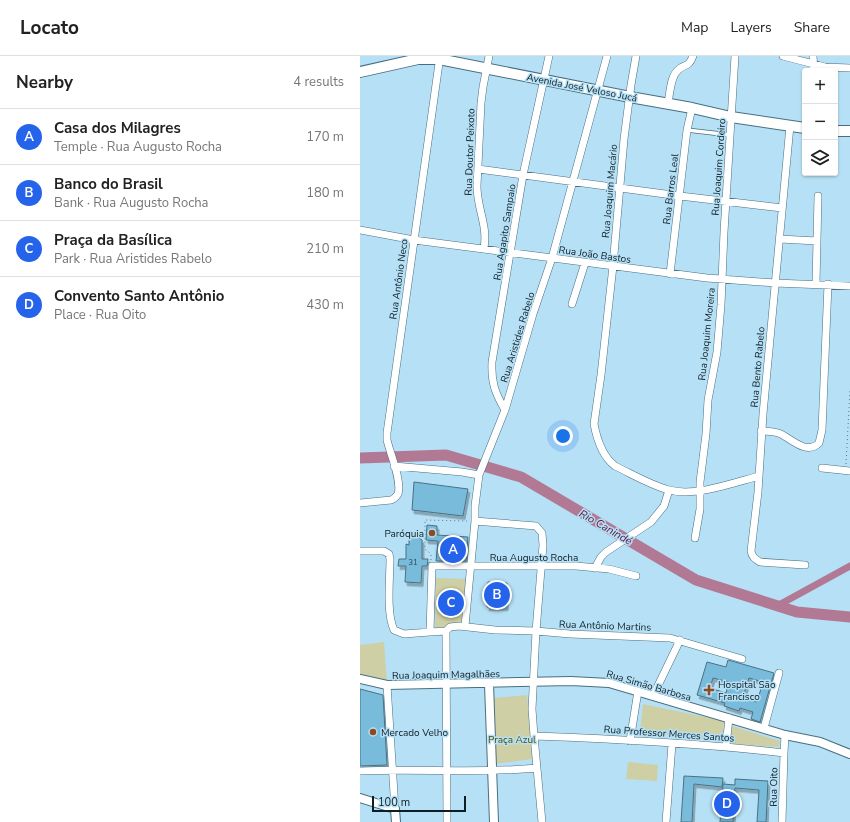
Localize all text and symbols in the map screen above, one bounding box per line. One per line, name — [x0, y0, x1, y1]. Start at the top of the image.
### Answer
text: Locato — [20, 15, 79, 41]
text: Map — [681, 18, 708, 37]
text: Layers — [730, 18, 772, 37]
text: Share — [794, 18, 830, 37]
map controls — [802, 68, 838, 176]
button: + — [802, 68, 838, 104]
street label: Avenida José Veloso Jucá — [525, 70, 638, 106]
text: Nearby — [16, 71, 73, 94]
text: 4 results — [293, 73, 344, 91]
button: − — [802, 104, 838, 140]
street label: Rua Doutor Peixoto — [461, 108, 479, 196]
text: Casa dos Milagres — [54, 118, 181, 138]
street label: Rua Joaquim Cordeiro — [709, 118, 729, 216]
text: A — [24, 128, 34, 146]
text: 170 m — [306, 128, 344, 146]
text: Temple · Rua Augusto Rocha — [54, 138, 222, 156]
button: layers — [802, 140, 838, 176]
street label: Rua Joaquim Macário — [599, 143, 621, 239]
street label: Rua Barros Leal — [660, 153, 682, 225]
text: Banco do Brasil — [54, 174, 163, 194]
street label: Rua Agapito Sampaio — [490, 183, 520, 281]
text: B — [25, 184, 33, 202]
text: 180 m — [306, 184, 344, 202]
text: Bank · Rua Augusto Rocha — [54, 194, 208, 212]
text: Praça da Basílica — [54, 230, 172, 250]
street label: Rua Antônio Neco — [386, 238, 412, 320]
text: C — [25, 240, 33, 258]
text: 210 m — [306, 240, 344, 258]
street label: Rua João Bastos — [558, 243, 632, 267]
text: Park · Rua Aristides Rabelo — [54, 250, 212, 268]
text: Convento Santo Antônio — [54, 286, 224, 306]
street label: Rua Joaquim Moreira — [695, 287, 719, 381]
street label: Rua Aristides Rabelo — [498, 290, 539, 384]
text: D — [24, 296, 34, 314]
text: 430 m — [306, 296, 344, 314]
text: Place · Rua Oito — [54, 306, 146, 324]
street label: Rua Bento Rabelo — [747, 326, 769, 408]
your location — [553, 426, 573, 446]
water label: Rio Canindé — [576, 506, 635, 549]
place label: Paróquia — [384, 527, 424, 541]
marker: Paróquia — [427, 528, 437, 538]
pin: A — [440, 535, 466, 565]
street label: Rua Augusto Rocha — [490, 551, 578, 565]
house number: 31 — [408, 557, 418, 568]
pin: B — [484, 580, 510, 610]
pin: C — [438, 588, 464, 618]
street label: Rua Antônio Martins — [559, 617, 652, 635]
street label: Rua Joaquim Magalhães — [392, 667, 500, 683]
street label: Rua Simão Barbosa — [605, 667, 693, 705]
place label: Hospital São Francisco — [718, 678, 776, 704]
marker: Hospital São Francisco — [703, 684, 715, 696]
street label: Rua Professor Merces Santos — [603, 722, 735, 746]
place label: Mercado Velho — [381, 726, 448, 740]
marker: Mercado Velho — [368, 727, 378, 737]
park label: Praça Azul — [488, 733, 536, 747]
street label: Rua Oito — [767, 767, 781, 807]
pin: D — [714, 789, 740, 819]
scale bar — [372, 794, 466, 813]
text: 100 m — [378, 795, 410, 810]

